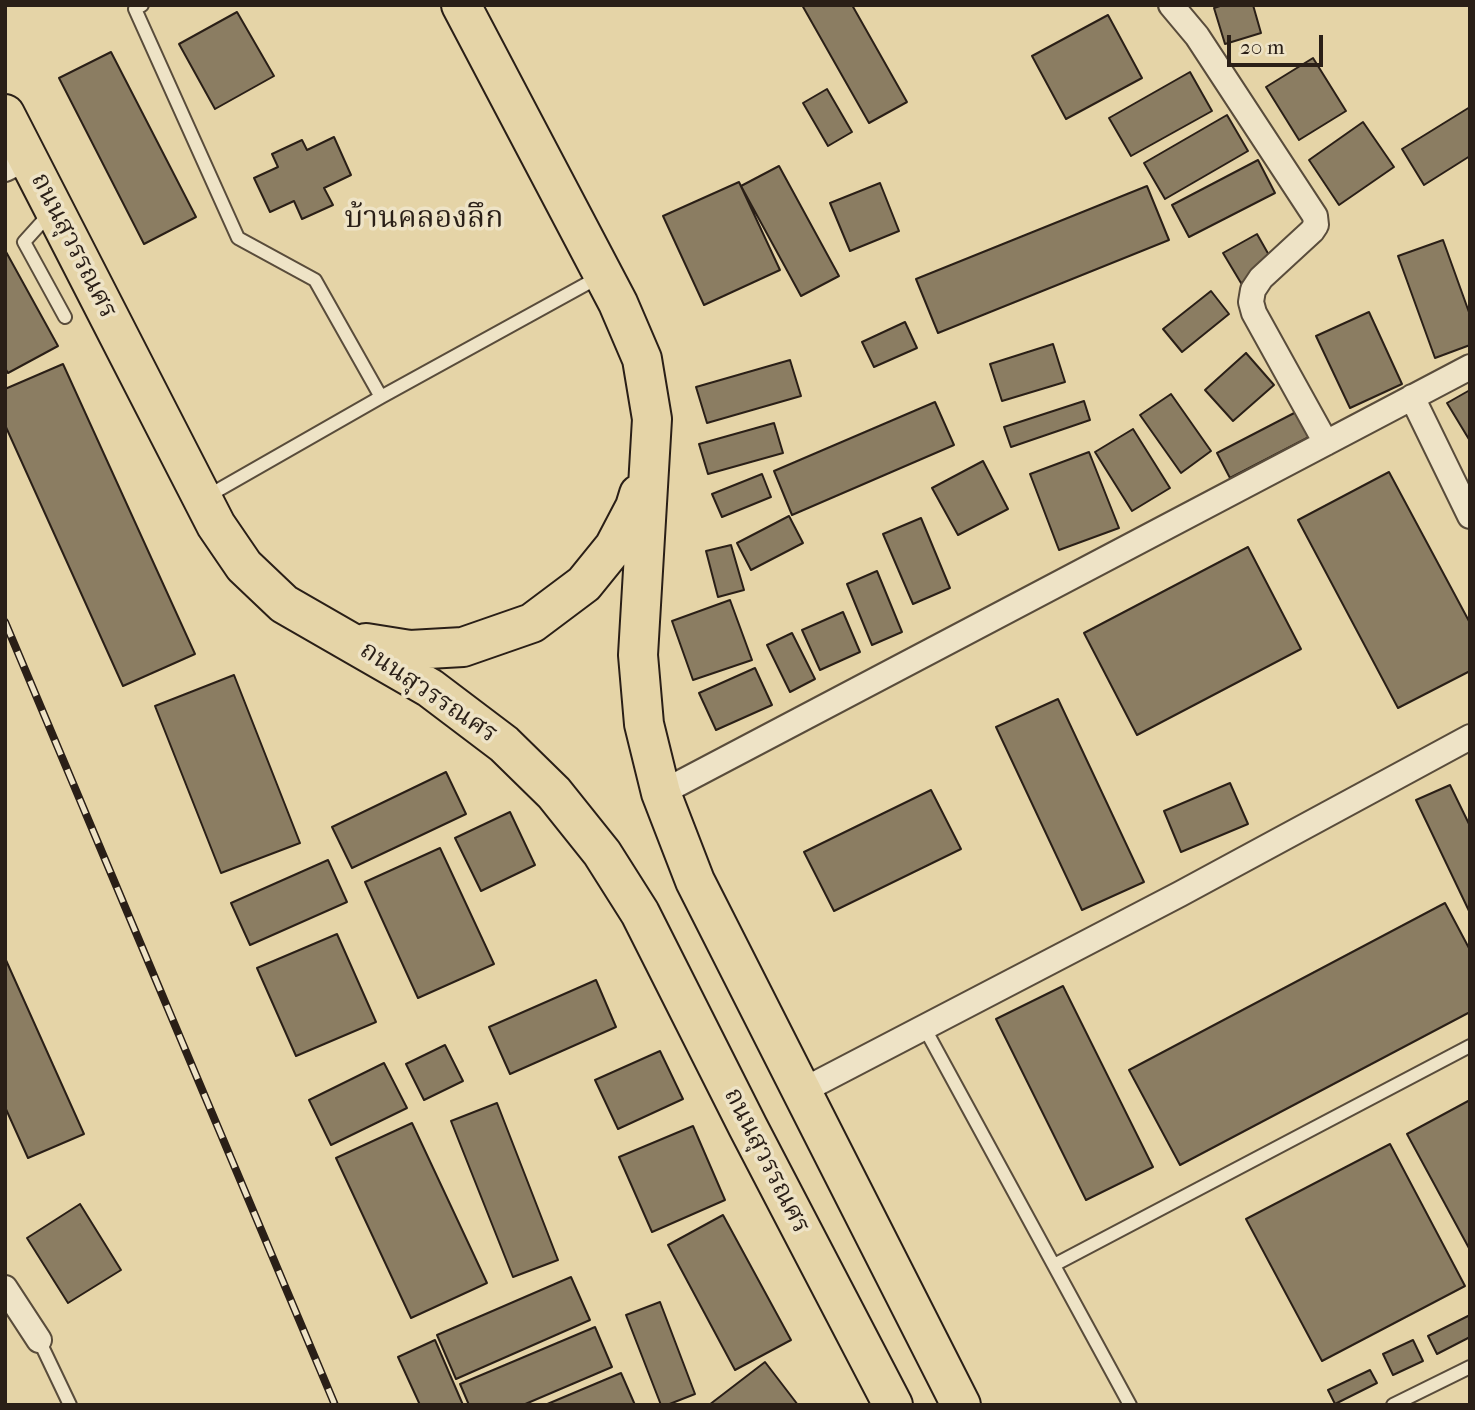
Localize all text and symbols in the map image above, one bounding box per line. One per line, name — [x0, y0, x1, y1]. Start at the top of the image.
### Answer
scale bar — [1230, 21, 1326, 65]
text: 20 m — [1240, 35, 1284, 59]
street label: ถนนสุวรรณศร — [23, 168, 123, 324]
district label: บ้านคลองลึก — [344, 202, 504, 238]
street label: ถนนสุวรรณศร — [353, 636, 503, 750]
street label: ถนนสุวรรณศร — [716, 1083, 816, 1239]

